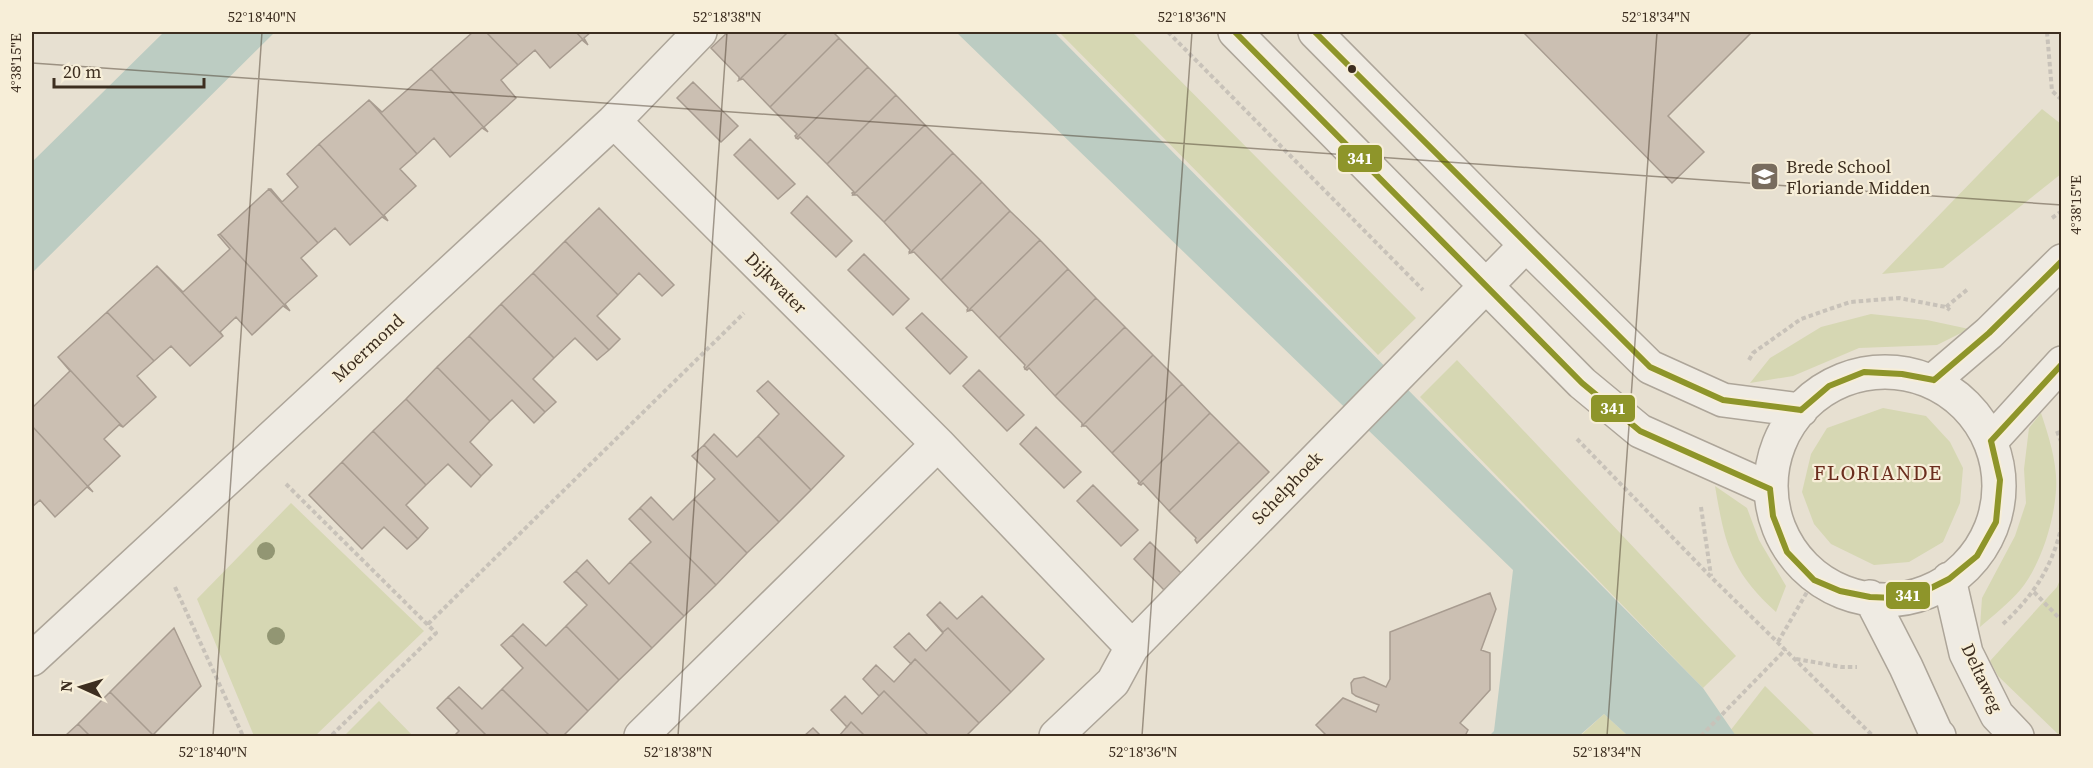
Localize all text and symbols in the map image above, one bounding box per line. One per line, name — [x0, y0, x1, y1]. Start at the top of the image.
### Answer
text: 52°18'40"N — [227, 6, 297, 27]
text: 52°18'38"N — [692, 6, 762, 27]
text: 52°18'36"N — [1157, 6, 1227, 27]
text: 52°18'34"N — [1621, 6, 1691, 27]
text: 4°38'15"E — [5, 33, 26, 93]
scale bar — [54, 51, 204, 89]
text: 20 m — [63, 59, 101, 84]
unlabelled marker — [1346, 63, 1358, 75]
line badge: 341 — [1337, 144, 1383, 173]
text: 341 — [1347, 147, 1373, 169]
place label: Brede School Floriande Midden — [1786, 154, 1930, 200]
school or university icon: Brede School Floriande Midden — [1749, 161, 1781, 193]
text: 4°38'15"E — [2065, 175, 2086, 235]
street label: Dijkwater — [740, 246, 813, 319]
street label: Moermond — [326, 308, 409, 387]
line badge: 341 — [1590, 394, 1636, 423]
text: 341 — [1600, 397, 1626, 419]
street label: Schelphoek — [1246, 446, 1328, 530]
district label: FLORIANDE — [1813, 458, 1943, 487]
line badge: 341 — [1885, 581, 1931, 610]
text: 341 — [1895, 584, 1921, 606]
street label: Deltaweg — [1956, 639, 2009, 716]
north arrow — [51, 657, 111, 717]
text: N — [55, 679, 77, 693]
text: 52°18'40"N — [178, 741, 248, 762]
text: 52°18'38"N — [643, 741, 713, 762]
text: 52°18'36"N — [1108, 741, 1178, 762]
text: 52°18'34"N — [1572, 741, 1642, 762]

